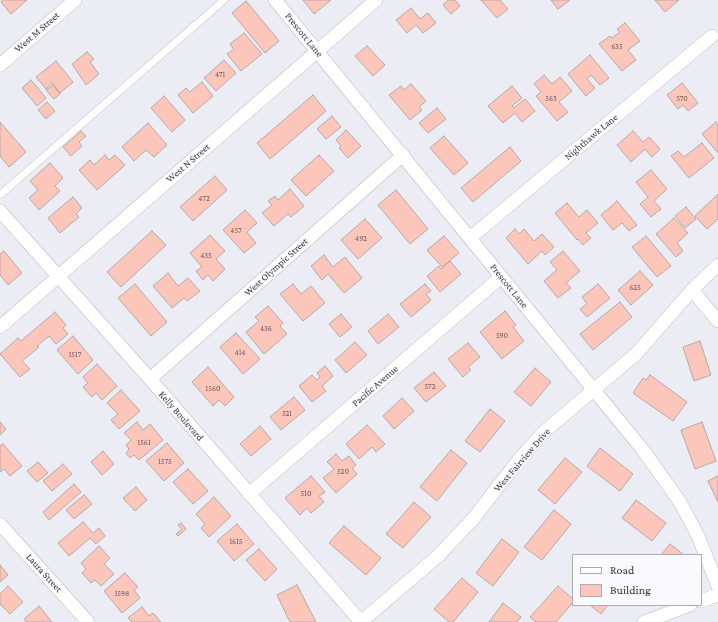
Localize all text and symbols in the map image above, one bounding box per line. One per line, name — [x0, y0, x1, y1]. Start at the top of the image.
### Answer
street label: West M Street — [12, 9, 62, 55]
street label: Prescott Lane — [282, 10, 326, 60]
house number: 635 — [611, 42, 623, 52]
house number: 471 — [215, 70, 225, 80]
house number: 563 — [545, 94, 557, 104]
house number: 570 — [676, 94, 688, 104]
street label: Nighthawk Lane — [562, 111, 620, 163]
street label: West N Street — [164, 141, 212, 185]
house number: 472 — [198, 194, 210, 204]
house number: 457 — [230, 226, 242, 236]
house number: 492 — [355, 234, 367, 244]
street label: West Olympic Street — [242, 235, 310, 299]
house number: 435 — [200, 251, 212, 261]
street label: Prescott Lane — [487, 261, 531, 311]
house number: 625 — [629, 283, 641, 293]
house number: 436 — [260, 324, 272, 334]
house number: 590 — [496, 331, 508, 341]
house number: 414 — [235, 348, 245, 358]
house number: 1517 — [69, 350, 81, 360]
street label: Pacific Avenue — [350, 363, 400, 409]
house number: 572 — [424, 382, 436, 392]
house number: 1560 — [205, 384, 221, 394]
street label: Kelly Boulevard — [156, 389, 206, 443]
house number: 521 — [282, 409, 292, 419]
street label: West Fairview Drive — [491, 426, 553, 494]
house number: 1561 — [137, 438, 151, 448]
house number: 1575 — [158, 457, 172, 467]
house number: 520 — [337, 467, 349, 477]
house number: 510 — [301, 489, 311, 499]
house number: 1615 — [229, 537, 243, 547]
street label: Laura Street — [23, 551, 65, 595]
legend — [572, 554, 702, 606]
text: Road — [610, 563, 634, 577]
text: Building — [610, 583, 651, 597]
house number: 1598 — [115, 589, 129, 599]

